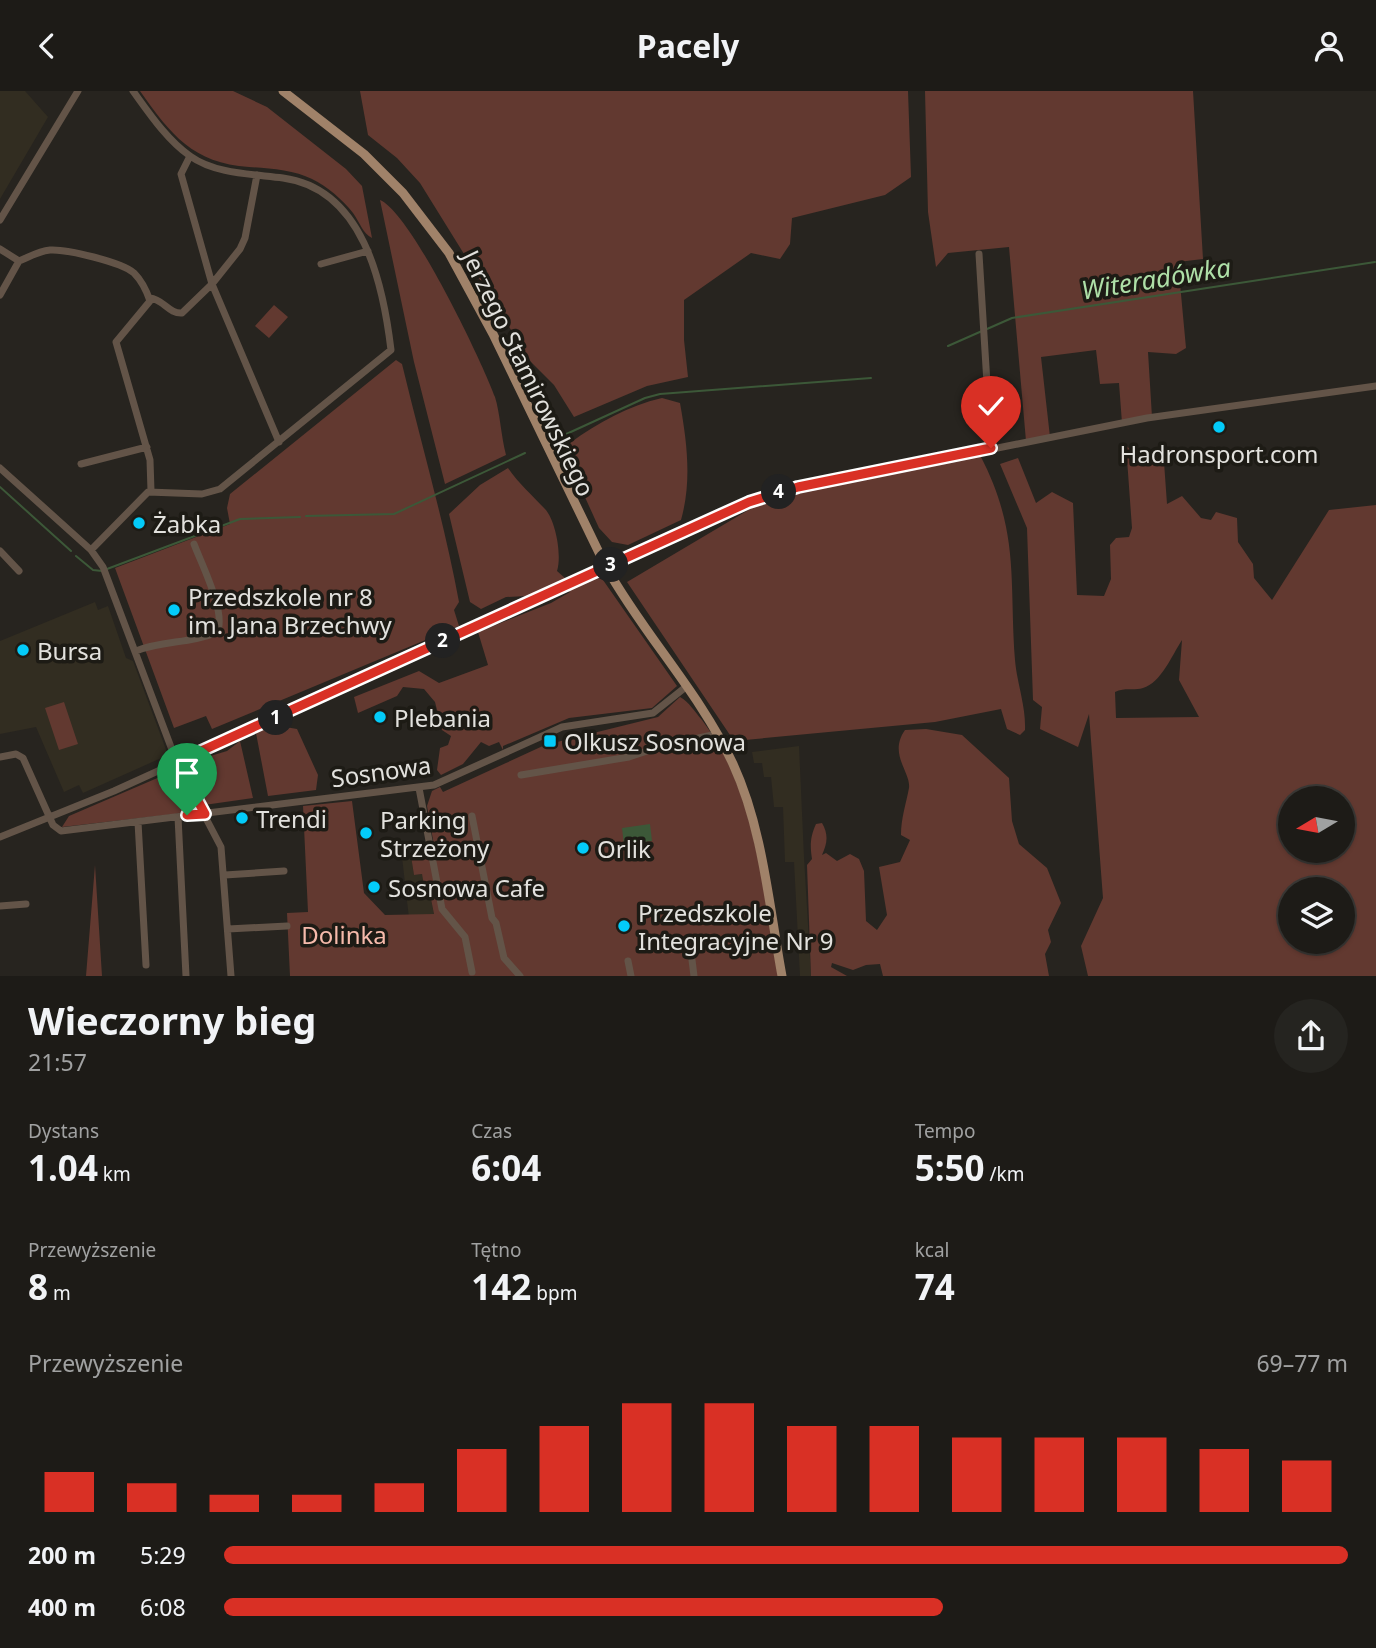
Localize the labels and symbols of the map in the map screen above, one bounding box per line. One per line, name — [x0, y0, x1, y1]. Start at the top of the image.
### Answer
street label: Jerzego Stamirowskiego — [454, 243, 603, 502]
water label: Witeradówka — [1079, 248, 1234, 308]
pin — [961, 376, 1021, 448]
marker: Hadronsport.com — [1211, 419, 1227, 435]
place label: Hadronsport.com — [1119, 437, 1319, 470]
pin: 4 — [762, 475, 796, 509]
place label: Żabka — [153, 507, 221, 540]
marker: Żabka — [131, 515, 147, 531]
pin: 3 — [594, 547, 628, 582]
place label: Przedszkole nr 8 im. Jana Brzechwy — [188, 580, 392, 641]
marker: Przedszkole nr 8 im. Jana Brzechwy — [166, 602, 182, 618]
pin: 2 — [426, 623, 460, 659]
place label: Bursa — [37, 634, 102, 667]
marker: Bursa — [15, 642, 31, 658]
pin: 1 — [258, 701, 294, 735]
place label: Plebania — [394, 701, 491, 734]
marker: Plebania — [372, 709, 388, 725]
place label: Olkusz Sosnowa — [564, 725, 746, 758]
marker: Olkusz Sosnowa — [542, 733, 558, 749]
pin — [157, 743, 217, 815]
street label: Sosnowa — [329, 748, 433, 794]
north arrow — [1278, 786, 1354, 863]
place label: Trendi — [256, 802, 327, 835]
place label: Parking Strzeżony — [380, 803, 490, 864]
marker: Trendi — [234, 810, 250, 826]
marker: Parking Strzeżony — [358, 825, 374, 841]
place label: Orlik — [597, 832, 651, 865]
marker: Orlik — [575, 840, 591, 856]
place label: Sosnowa Cafe — [388, 871, 545, 904]
marker: Sosnowa Cafe — [366, 879, 382, 895]
place label: Przedszkole Integracyjne Nr 9 — [638, 896, 834, 957]
park label: Dolinka — [301, 918, 387, 951]
marker: Przedszkole Integracyjne Nr 9 — [616, 918, 632, 934]

